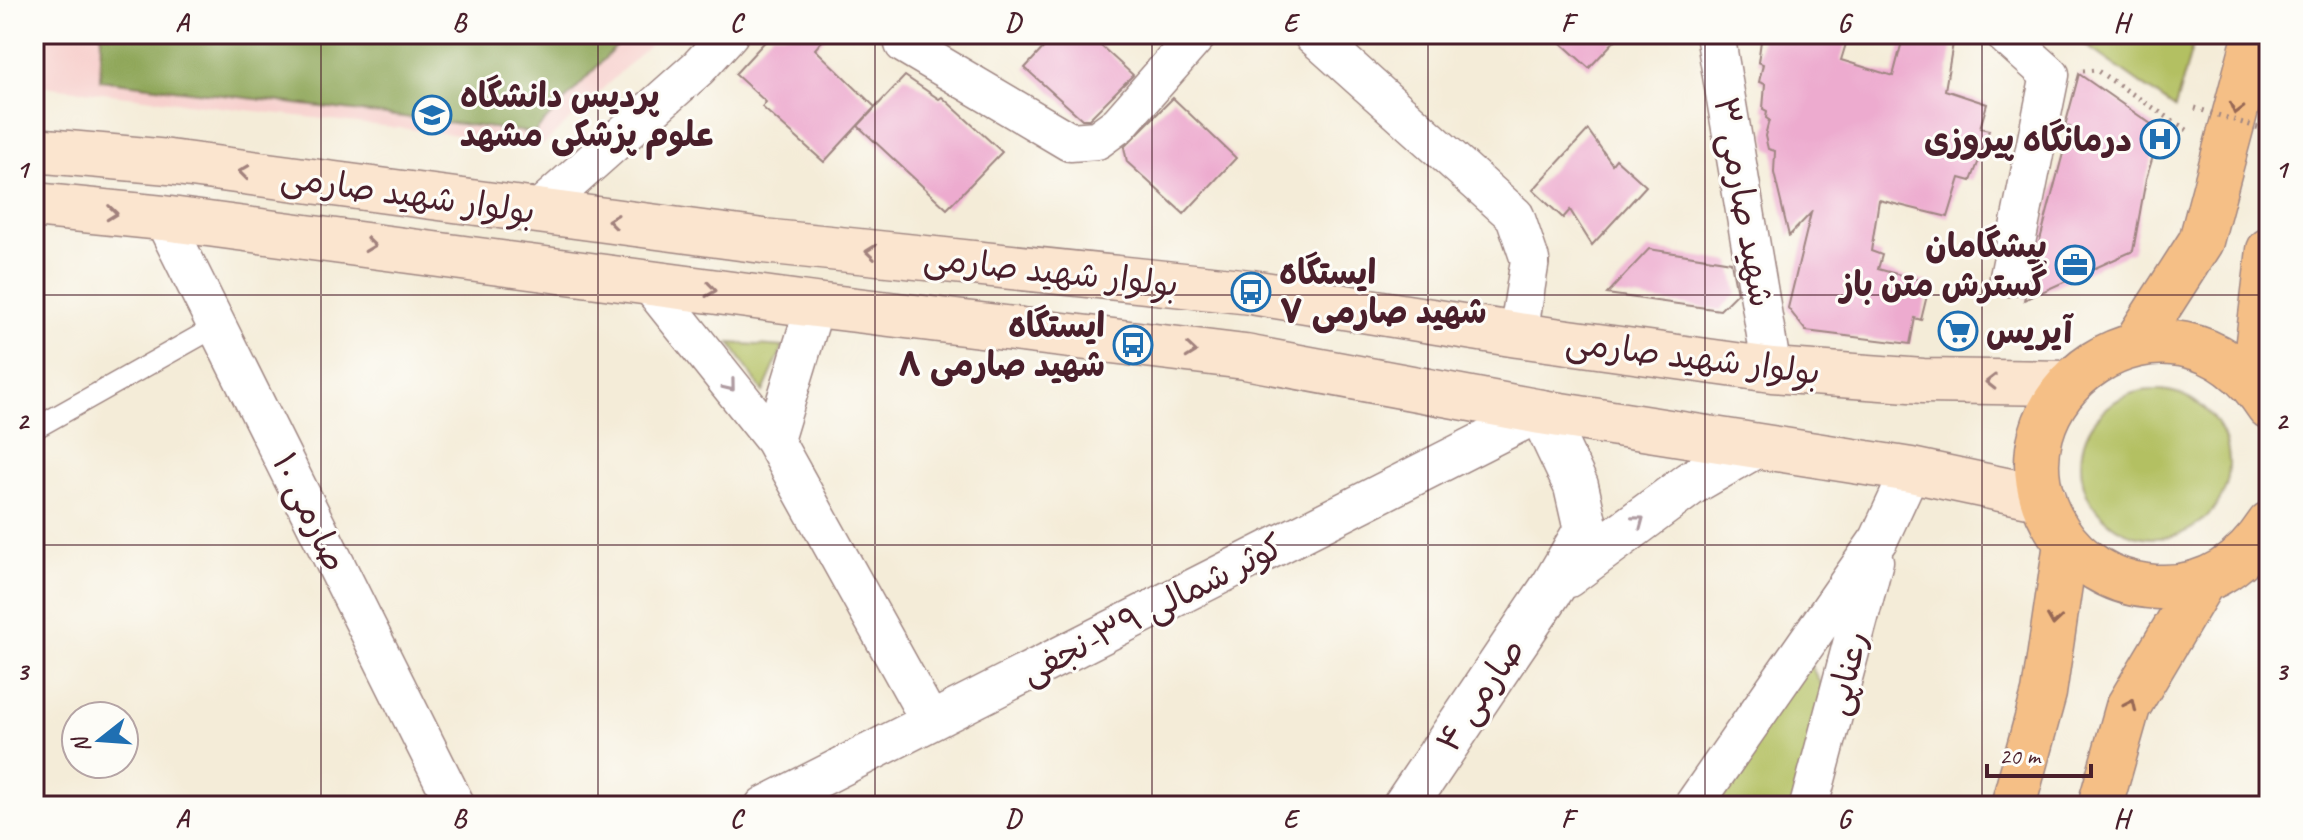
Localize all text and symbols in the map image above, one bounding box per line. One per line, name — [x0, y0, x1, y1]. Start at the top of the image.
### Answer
text: A — [175, 6, 190, 39]
text: B — [452, 6, 468, 39]
text: C — [730, 6, 746, 39]
text: D — [1005, 6, 1023, 39]
text: E — [1283, 6, 1301, 39]
text: F — [1561, 6, 1579, 39]
text: G — [1838, 6, 1854, 39]
text: H — [2114, 6, 2134, 39]
place label: پردیس دانشگاه علوم پزشکی مشهد — [460, 74, 714, 160]
school or university icon: پردیس دانشگاه علوم پزشکی مشهد — [411, 94, 453, 136]
street label: شهید صارمی ۳ — [1704, 94, 1784, 310]
one-way arrow — [2229, 102, 2245, 116]
place label: درمانگاه پیروزی — [1924, 118, 2132, 161]
hospital icon: درمانگاه پیروزی — [2139, 118, 2181, 160]
text: 1 — [16, 153, 31, 186]
text: 1 — [2275, 153, 2290, 186]
street label: بولوار شهید صارمی — [278, 155, 538, 234]
one-way arrow — [237, 164, 251, 181]
one-way arrow — [106, 205, 119, 222]
one-way arrow — [606, 213, 620, 230]
place label: پیشگامان گسترش متن باز — [1837, 224, 2047, 306]
one-way arrow — [363, 236, 377, 253]
street label: بولوار شهید صارمی — [921, 236, 1181, 307]
one-way arrow — [864, 244, 877, 261]
office icon: پیشگامان گسترش متن باز — [2054, 244, 2096, 286]
place label: ایستگاه شهید صارمی ۷ — [1279, 251, 1487, 334]
bus stop icon: ایستگاه شهید صارمی ۷ — [1230, 271, 1272, 313]
one-way arrow — [704, 281, 717, 298]
place label: ایستگاه شهید صارمی ۸ — [898, 304, 1105, 387]
supermarket icon: آیریس — [1937, 310, 1979, 352]
place label: آیریس — [1986, 310, 2074, 353]
street label: بولوار شهید صارمی — [1563, 320, 1823, 395]
bus stop icon: ایستگاه شهید صارمی ۸ — [1112, 324, 1154, 366]
one-way arrow — [1185, 343, 1198, 360]
one-way arrow — [1984, 373, 1997, 391]
one-way arrow — [721, 377, 735, 392]
text: 2 — [16, 404, 30, 437]
text: 2 — [2275, 404, 2289, 437]
street label: صارمی ۱۰ — [263, 446, 357, 578]
one-way arrow — [1630, 517, 1645, 531]
street label: کوثر شمالی ۳۹-نجفی — [1014, 524, 1290, 694]
one-way arrow — [2047, 613, 2064, 627]
street label: رعناپی — [1815, 626, 1877, 720]
street label: صارمی ۴ — [1426, 630, 1534, 760]
text: 3 — [16, 655, 30, 688]
text: 3 — [2275, 655, 2289, 688]
one-way arrow — [2121, 698, 2137, 713]
north arrow — [60, 700, 140, 780]
scale bar — [1987, 728, 2091, 778]
text: N — [65, 732, 97, 756]
text: 20 m — [1999, 741, 2042, 771]
text: A — [175, 802, 190, 835]
text: B — [452, 802, 468, 835]
text: C — [730, 802, 746, 835]
text: D — [1005, 802, 1023, 835]
text: E — [1283, 802, 1301, 835]
text: F — [1561, 802, 1579, 835]
text: G — [1838, 802, 1854, 835]
text: H — [2114, 802, 2134, 835]

